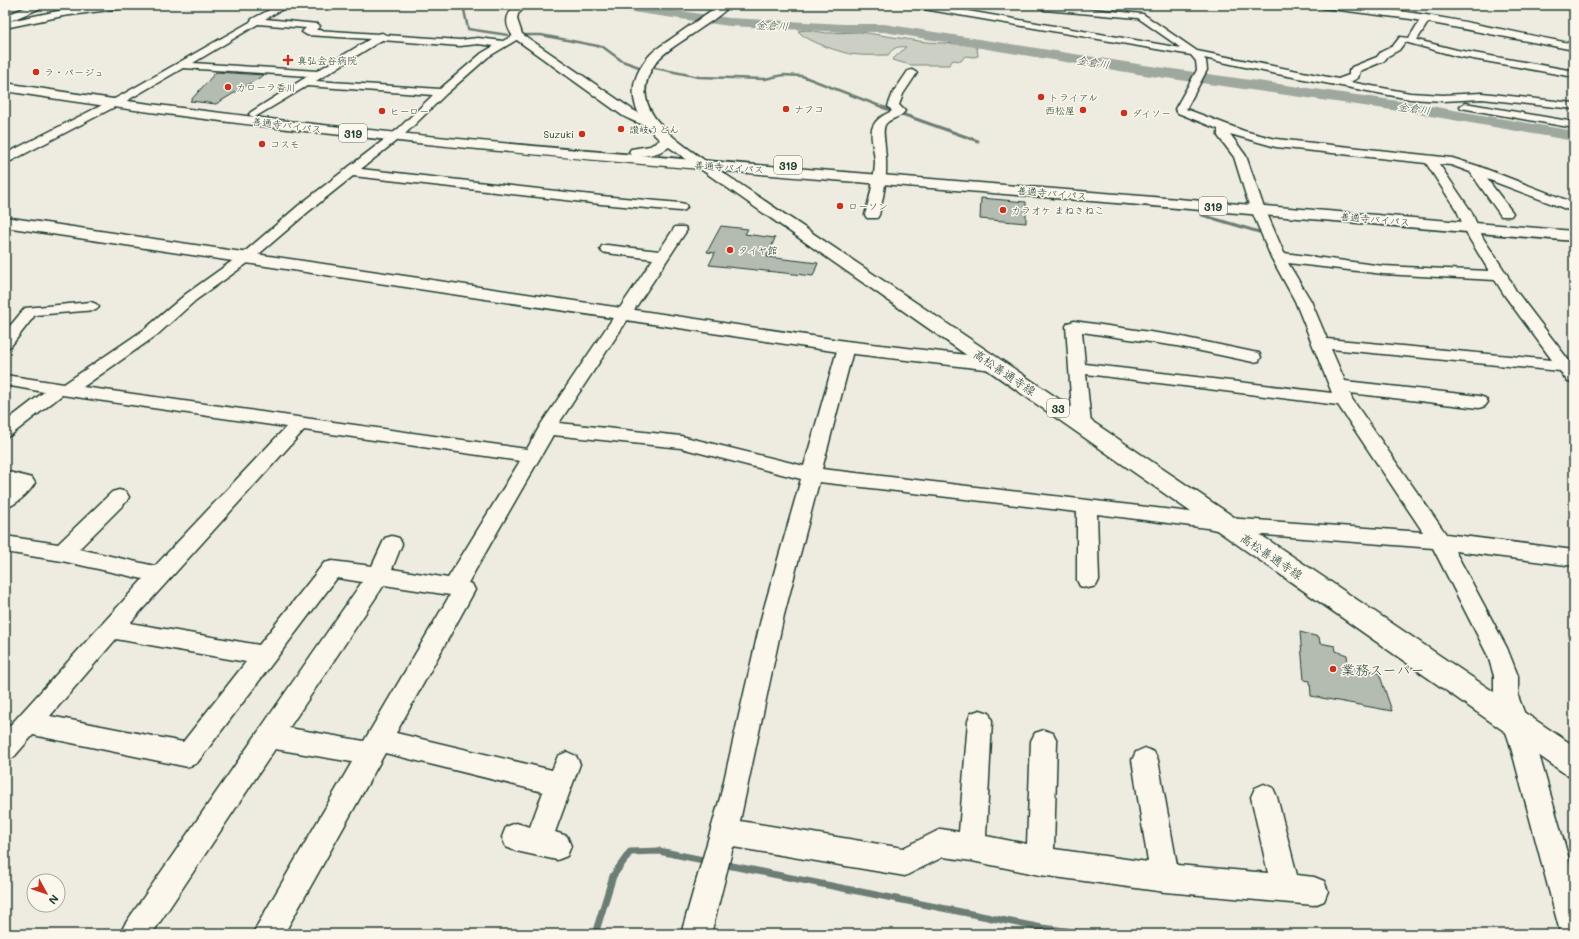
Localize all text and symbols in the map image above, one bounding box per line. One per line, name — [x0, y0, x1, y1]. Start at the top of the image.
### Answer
water label: 金倉川 — [755, 17, 789, 33]
water label: 金倉川 — [1076, 52, 1110, 72]
place label: 真弘会谷病院 — [297, 53, 357, 67]
marker: 真弘会谷病院 — [282, 54, 294, 66]
place label: ラ・パージュ — [44, 65, 104, 79]
marker: ラ・パージュ — [31, 67, 41, 77]
place label: カローラ香川 — [236, 80, 296, 94]
marker: カローラ香川 — [223, 82, 233, 92]
place label: トライアル — [1049, 90, 1098, 104]
marker: トライアル — [1036, 92, 1046, 102]
water label: 金倉川 — [1397, 98, 1431, 118]
place label: ナフコ — [794, 102, 824, 116]
place label: 西松屋 — [1045, 103, 1075, 117]
place label: ヒーロー — [390, 104, 429, 118]
marker: ナフコ — [781, 104, 791, 114]
marker: 西松屋 — [1078, 105, 1088, 115]
marker: ヒーロー — [377, 106, 387, 116]
place label: ダイソー — [1132, 106, 1171, 120]
marker: ダイソー — [1119, 108, 1129, 118]
street label: 善通寺バイパス — [252, 114, 322, 136]
place label: 讃岐うどん — [629, 122, 679, 136]
road number: 319 — [339, 124, 367, 142]
marker: 讃岐うどん — [616, 124, 626, 134]
place label: Suzuki — [544, 127, 574, 141]
marker: Suzuki — [577, 129, 587, 139]
place label: コスモ — [270, 137, 300, 151]
marker: コスモ — [257, 139, 267, 149]
road number: 319 — [774, 156, 802, 174]
street label: 善通寺バイパス — [694, 158, 764, 176]
street label: 善通寺バイパス — [1017, 183, 1087, 203]
road number: 319 — [1199, 197, 1227, 215]
place label: ローソン — [848, 199, 888, 213]
marker: ローソン — [835, 201, 845, 211]
place label: カラオケ まねきねこ — [1011, 203, 1104, 217]
marker: カラオケ まねきねこ — [998, 205, 1008, 215]
street label: 善通寺バイパス — [1340, 209, 1410, 229]
place label: タイヤ館 — [738, 243, 778, 257]
marker: タイヤ館 — [725, 245, 735, 255]
street label: 高松善通寺線 — [971, 345, 1039, 399]
road number: 33 — [1047, 399, 1069, 417]
street label: 高松善通寺線 — [1238, 529, 1306, 583]
place label: 業務スーパー — [1341, 660, 1424, 679]
marker: 業務スーパー — [1328, 664, 1338, 674]
north arrow — [26, 873, 66, 913]
text: N — [46, 892, 62, 908]

